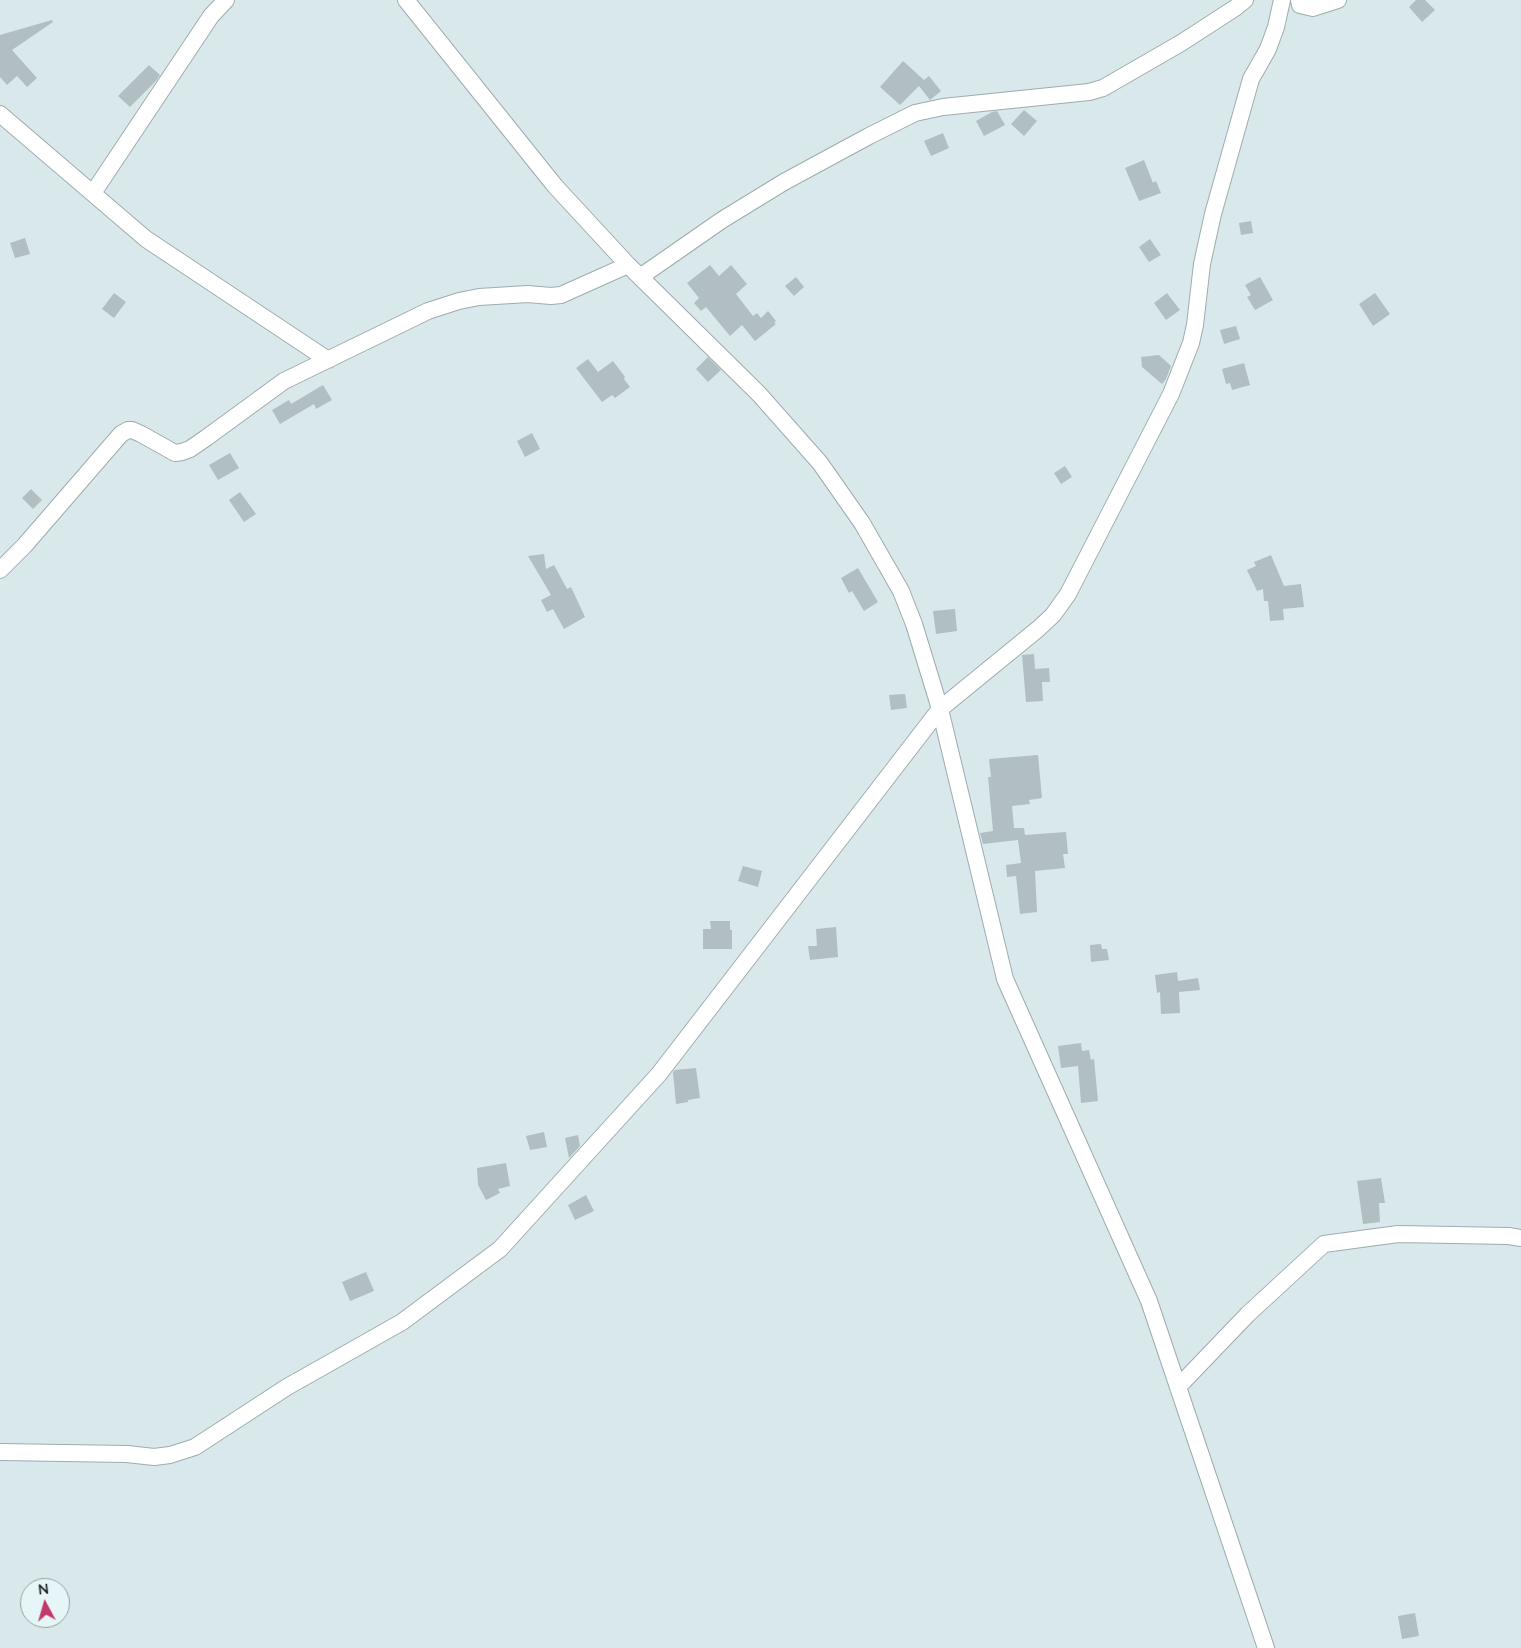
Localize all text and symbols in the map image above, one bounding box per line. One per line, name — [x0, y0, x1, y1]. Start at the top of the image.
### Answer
north arrow — [20, 1578, 70, 1628]
text: N — [37, 1580, 50, 1598]

